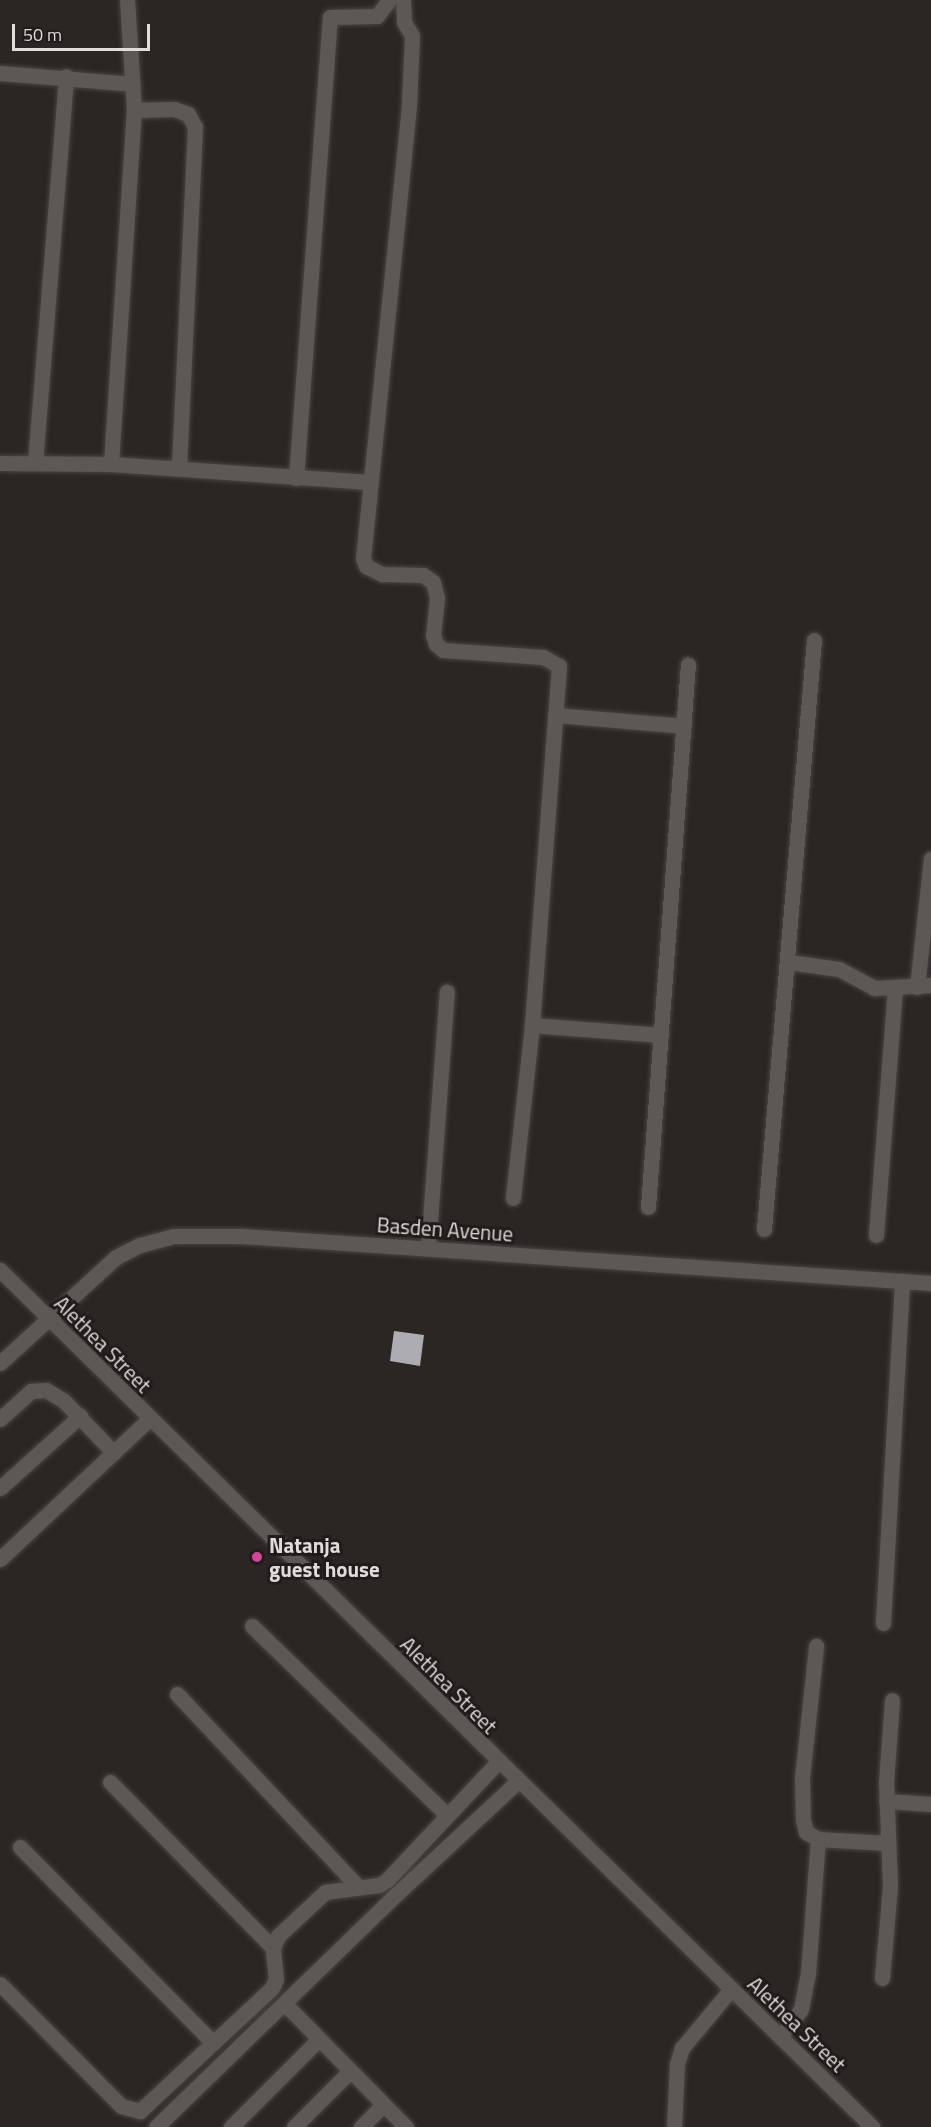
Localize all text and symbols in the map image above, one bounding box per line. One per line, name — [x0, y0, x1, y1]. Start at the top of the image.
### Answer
scale bar — [15, 12, 153, 50]
text: 50 m — [23, 21, 62, 48]
street label: Basden Avenue — [376, 1212, 514, 1246]
street label: Alethea Street — [49, 1290, 157, 1398]
place label: Natanja guest house — [269, 1532, 380, 1582]
marker: Natanja guest house — [250, 1550, 264, 1564]
street label: Alethea Street — [395, 1631, 503, 1739]
street label: Alethea Street — [743, 1971, 851, 2077]

